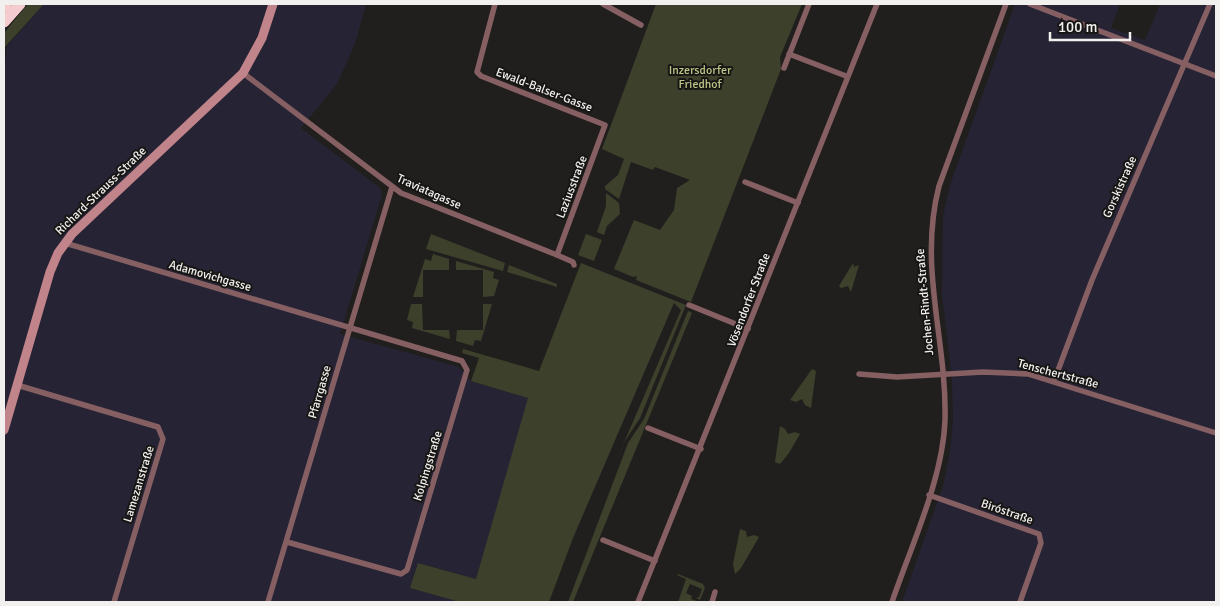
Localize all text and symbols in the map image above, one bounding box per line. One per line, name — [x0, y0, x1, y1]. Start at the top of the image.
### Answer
scale bar — [1050, 10, 1130, 42]
text: 100 m — [1058, 18, 1098, 36]
park label: Inzersdorfer Friedhof — [669, 63, 732, 92]
street label: Ewald-Balser-Gasse — [494, 65, 594, 115]
street label: Richard-Strauss-Straße — [52, 144, 150, 238]
street label: Laziusstraße — [553, 153, 591, 221]
street label: Gorskistraße — [1100, 154, 1140, 220]
street label: Traviatagasse — [394, 171, 464, 213]
street label: Jochen-Rindt-Straße — [913, 248, 937, 356]
street label: Vösendorfer Straße — [724, 251, 774, 349]
street label: Adamovichgasse — [167, 257, 253, 295]
street label: Tenschertstraße — [1016, 356, 1100, 392]
street label: Pfarrgasse — [305, 364, 335, 420]
street label: Kolpingstraße — [410, 429, 446, 503]
street label: Lamezanstraße — [120, 444, 158, 524]
street label: Biróstraße — [979, 496, 1035, 528]

